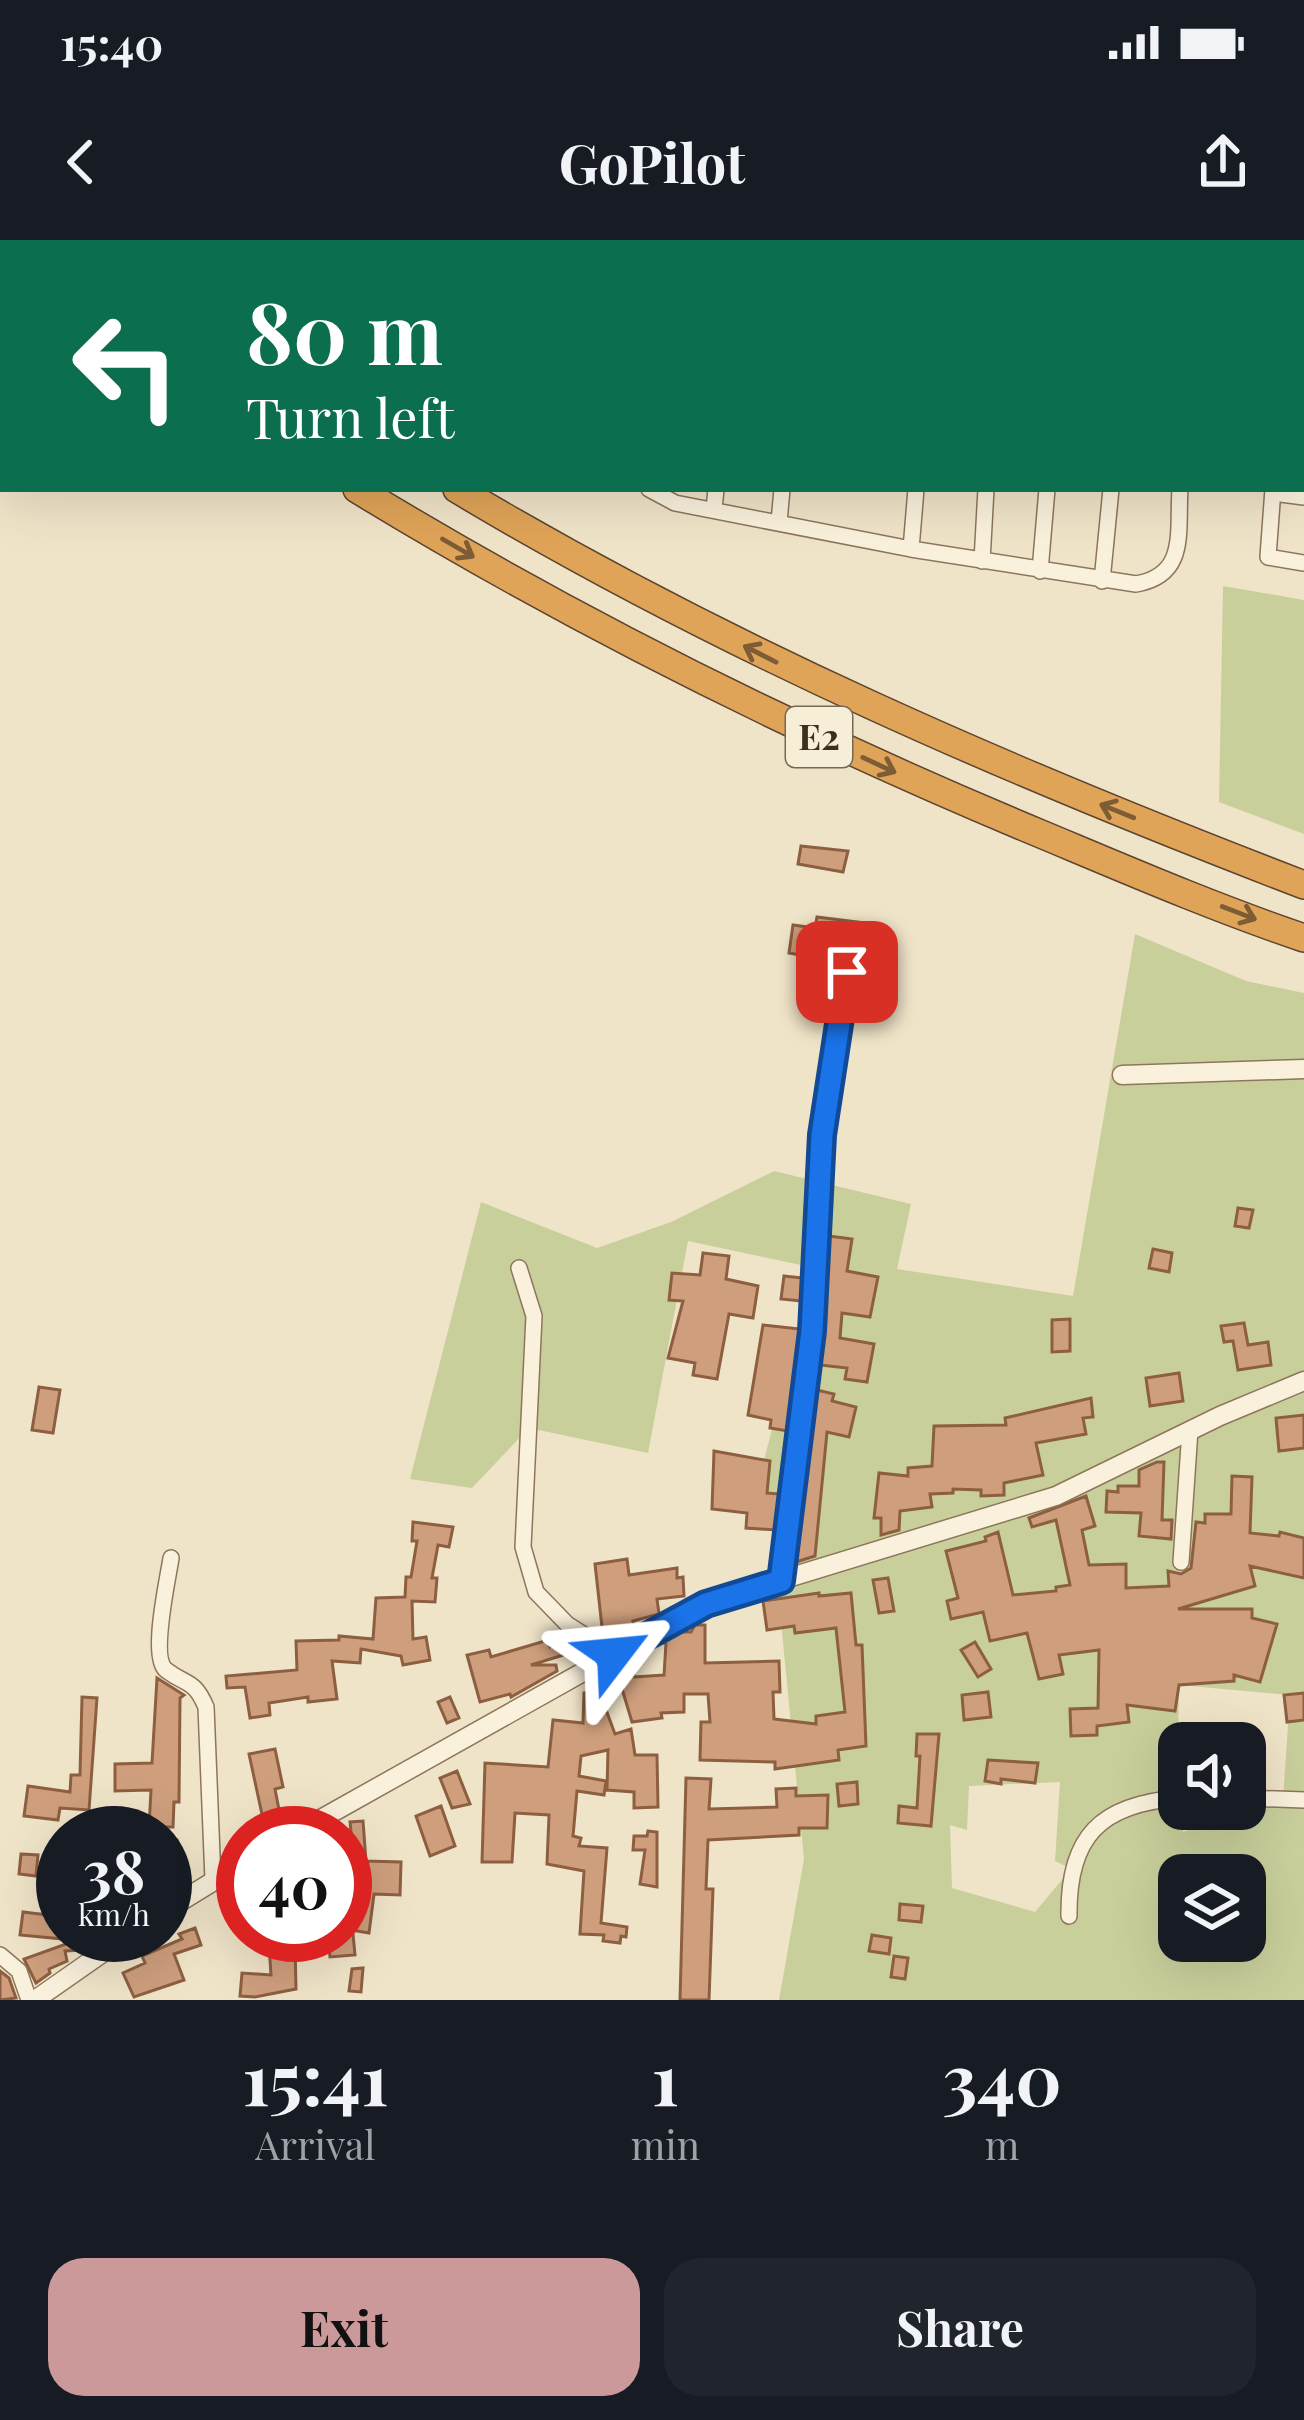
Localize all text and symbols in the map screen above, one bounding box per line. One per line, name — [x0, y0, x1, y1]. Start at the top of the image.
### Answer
text: 15:40 — [60, 12, 163, 72]
text: GoPilot — [559, 126, 745, 198]
icon: back — [48, 129, 114, 195]
icon: share — [1190, 129, 1256, 195]
text: 80 m — [246, 274, 443, 386]
icon: left — [48, 288, 204, 444]
text: Turn left — [246, 381, 455, 453]
one-way arrow — [440, 536, 475, 560]
one-way arrow — [743, 642, 779, 665]
road number: E2 — [786, 707, 852, 767]
one-way arrow — [860, 755, 896, 777]
one-way arrow — [1100, 799, 1137, 820]
one-way arrow — [1220, 904, 1257, 926]
pin — [796, 921, 898, 1023]
icon: arrive — [814, 939, 880, 1005]
position arrow — [551, 1591, 677, 1717]
map controls — [1158, 1722, 1266, 1962]
button: sound — [1158, 1722, 1266, 1830]
speed limit sign: 40 — [216, 1806, 372, 1962]
text: 38 — [83, 1829, 145, 1909]
button: layers — [1158, 1854, 1266, 1962]
text: km/h — [78, 1894, 150, 1934]
text: 15:41 — [242, 2028, 388, 2124]
text: 1 — [652, 2028, 679, 2124]
text: 340 — [942, 2028, 1062, 2124]
text: Arrival — [255, 2118, 375, 2170]
text: min — [631, 2118, 700, 2170]
text: m — [985, 2118, 1019, 2170]
button: Exit — [48, 2258, 640, 2396]
button: Share — [664, 2258, 1256, 2396]

